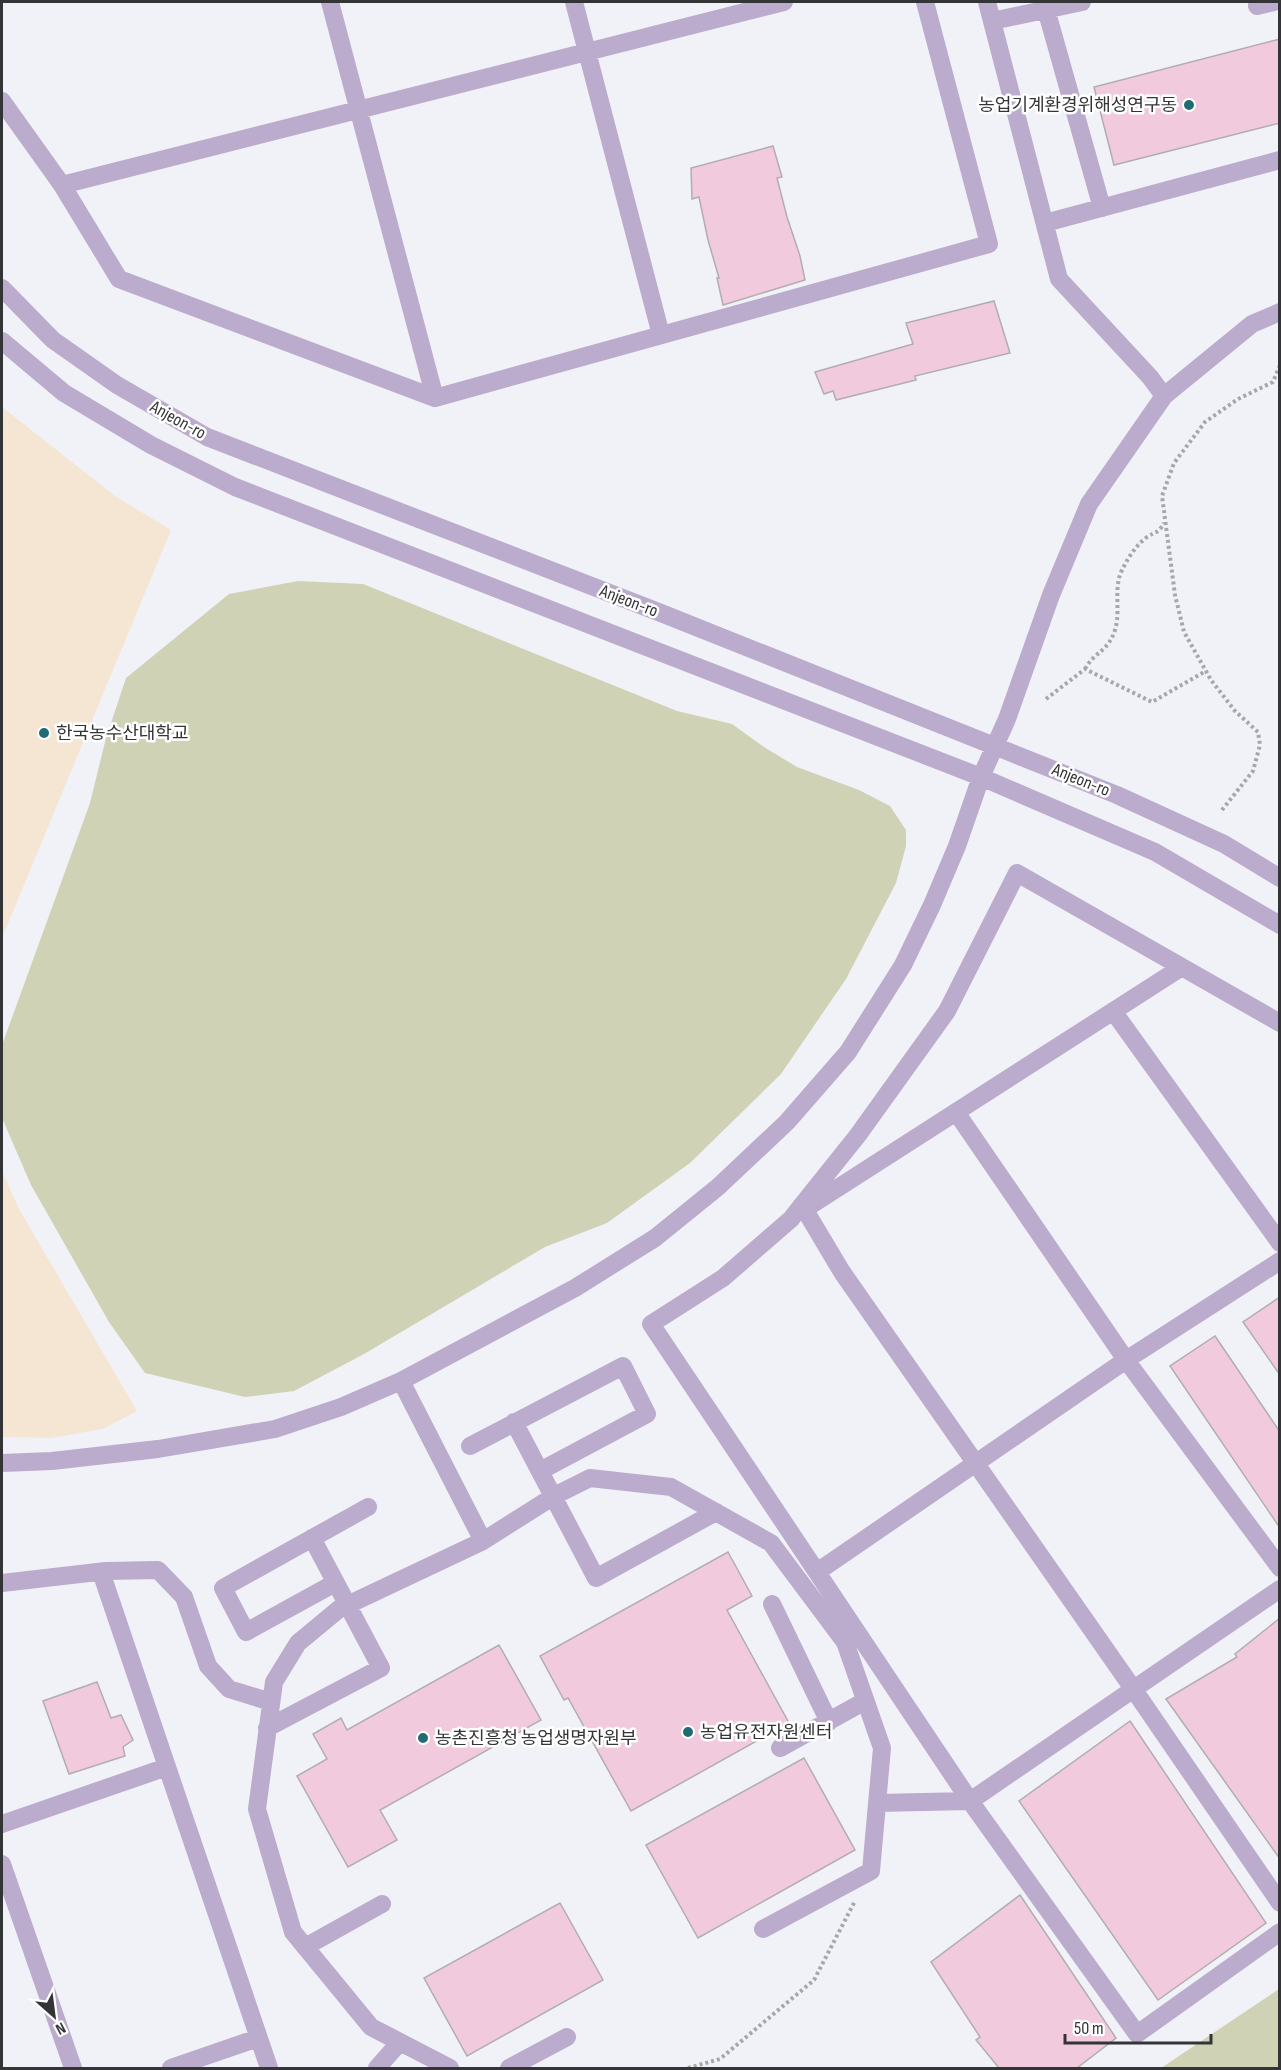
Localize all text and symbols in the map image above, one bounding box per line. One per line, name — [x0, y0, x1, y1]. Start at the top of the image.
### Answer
place label: 농업기계환경위해성연구동 — [978, 95, 1177, 116]
marker: 농업기계환경위해성연구동 — [1182, 98, 1196, 112]
street label: Anjeon-ro — [146, 396, 209, 444]
street label: Anjeon-ro — [596, 580, 661, 622]
place label: 한국농수산대학교 — [56, 723, 188, 744]
marker: 한국농수산대학교 — [37, 726, 51, 740]
street label: Anjeon-ro — [1048, 759, 1113, 801]
place label: 농업유전자원센터 — [700, 1722, 832, 1743]
marker: 농업유전자원센터 — [681, 1725, 695, 1739]
place label: 농촌진흥청 농업생명자원부 — [435, 1728, 637, 1749]
marker: 농촌진흥청 농업생명자원부 — [416, 1731, 430, 1745]
north arrow — [24, 1986, 84, 2046]
scale bar — [1065, 2007, 1210, 2045]
text: N — [52, 2018, 69, 2038]
text: 50 m — [1074, 2018, 1104, 2039]

